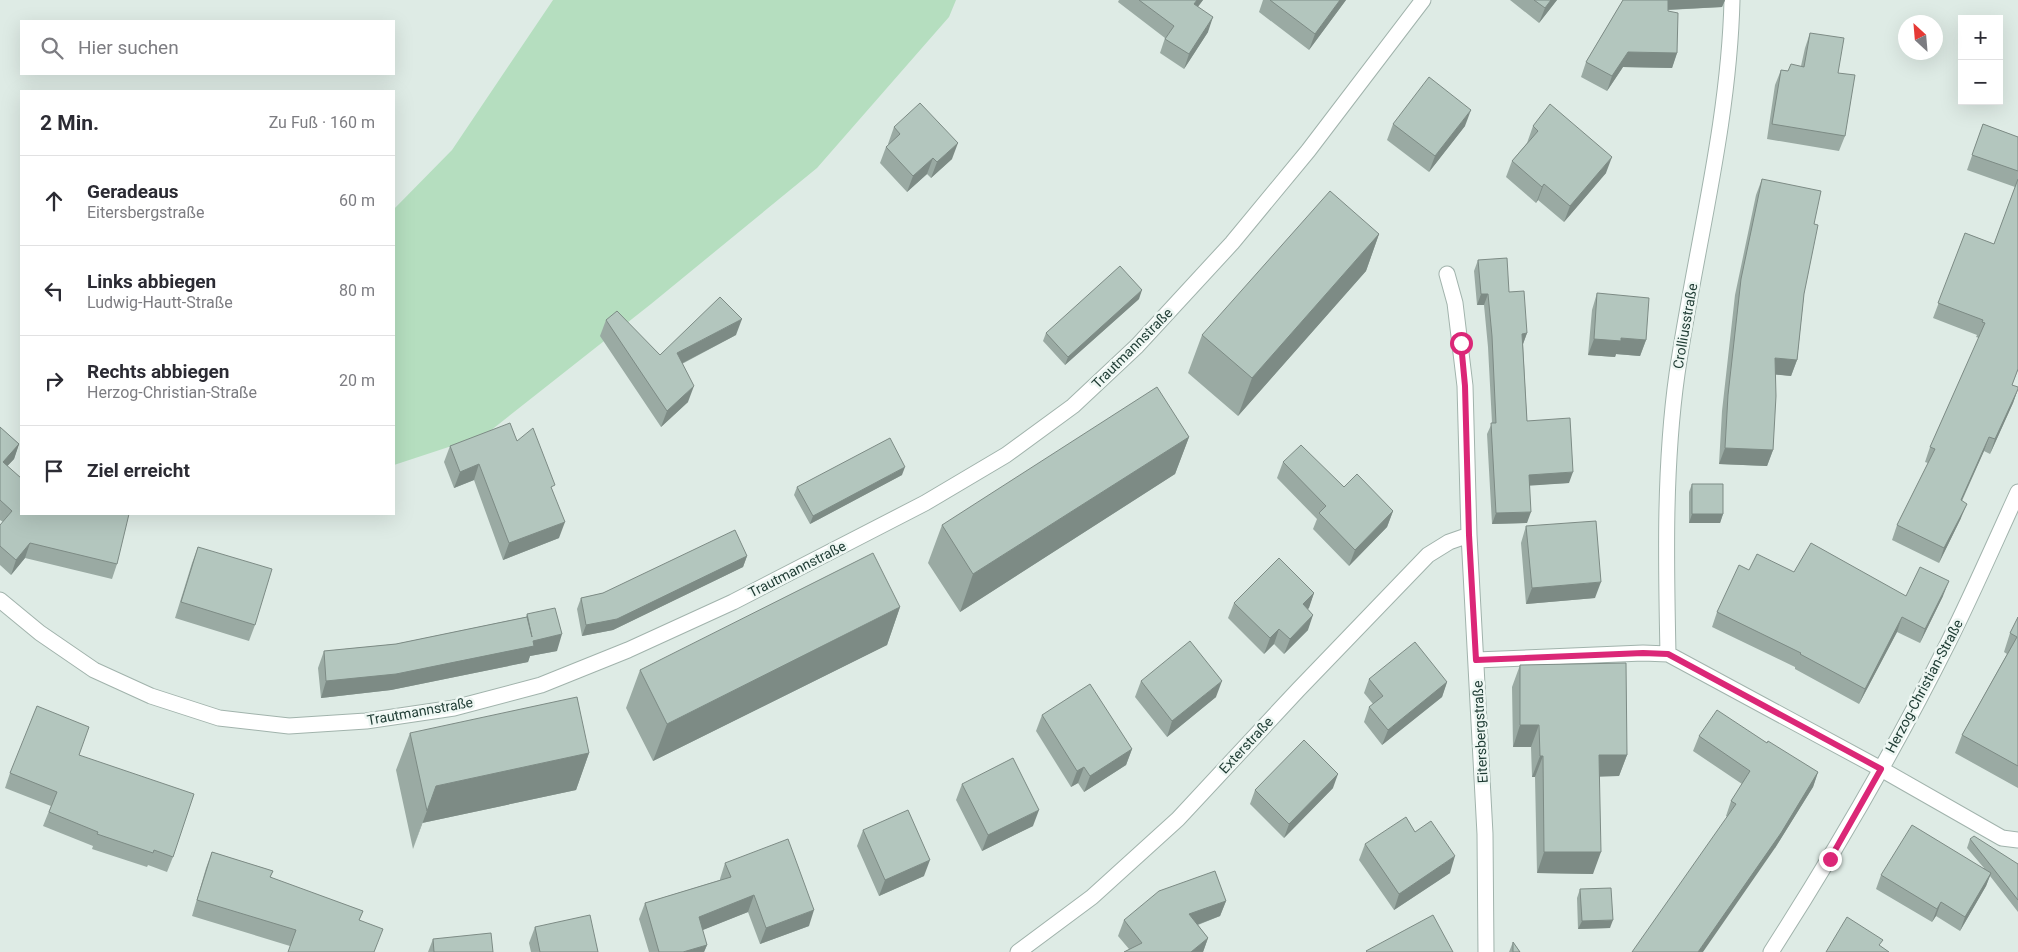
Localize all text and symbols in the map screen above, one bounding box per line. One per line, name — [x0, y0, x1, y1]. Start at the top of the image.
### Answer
north arrow — [1898, 15, 1943, 60]
map controls — [1958, 15, 2003, 105]
button: + — [1958, 15, 2003, 60]
search box — [20, 20, 395, 75]
icon: search — [38, 34, 66, 62]
text: Hier suchen — [78, 36, 179, 59]
button: − — [1958, 60, 2003, 105]
text: 2 Min. — [40, 111, 99, 135]
text: Zu Fuß · 160 m — [269, 113, 375, 132]
text: Geradeaus — [87, 180, 179, 203]
icon: ahead — [40, 187, 68, 215]
text: 60 m — [339, 191, 375, 210]
text: Eitersbergstraße — [87, 203, 204, 222]
text: Links abbiegen — [87, 270, 216, 293]
icon: left — [40, 277, 68, 305]
text: 80 m — [339, 281, 375, 300]
street label: Crolliusstraße — [1670, 282, 1700, 370]
text: Ludwig-Hautt-Straße — [87, 293, 233, 312]
street label: Trautmannstraße — [1088, 304, 1176, 392]
route start — [1450, 332, 1473, 355]
text: Rechts abbiegen — [87, 360, 229, 383]
icon: right — [40, 367, 68, 395]
text: 20 m — [339, 371, 375, 390]
text: Herzog-Christian-Straße — [87, 383, 257, 402]
icon: arrive — [40, 457, 68, 485]
text: Ziel erreicht — [87, 459, 190, 482]
street label: Trautmannstraße — [746, 538, 848, 600]
street label: Herzog-Christian-Straße — [1882, 617, 1966, 755]
street label: Eitersbergstraße — [1469, 680, 1491, 784]
street label: Trautmannstraße — [366, 694, 474, 728]
street label: Exterstraße — [1216, 713, 1276, 777]
route end — [1819, 848, 1842, 871]

